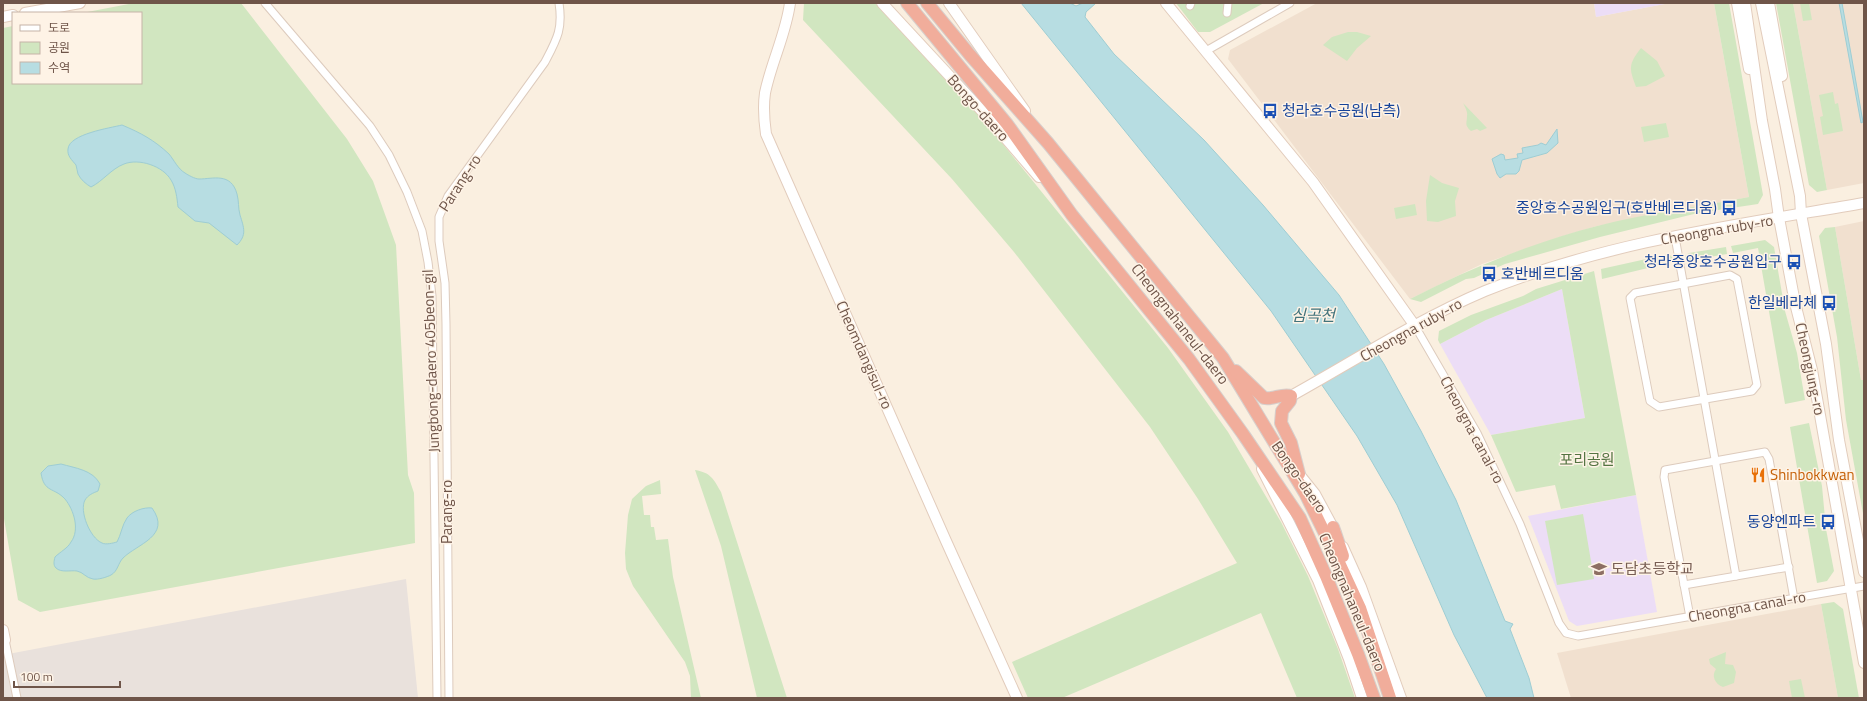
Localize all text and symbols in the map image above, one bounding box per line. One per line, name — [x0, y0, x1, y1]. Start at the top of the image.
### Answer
legend — [12, 12, 142, 84]
text: 도로 — [48, 18, 70, 37]
text: 공원 — [48, 38, 70, 57]
text: 수역 — [48, 58, 70, 77]
street label: Bongo-daero — [942, 69, 1015, 146]
place label: 청라호수공원(남측) — [1282, 99, 1400, 122]
bus stop icon: 청라호수공원(남측) — [1261, 102, 1279, 120]
street label: Parang-ro — [432, 149, 487, 216]
place label: 중앙호수공원입구(호반베르디움) — [1516, 196, 1717, 219]
bus stop icon: 중앙호수공원입구(호반베르디움) — [1720, 199, 1738, 217]
street label: Cheongna ruby-ro — [1659, 208, 1775, 251]
place label: 청라중앙호수공원입구 — [1644, 250, 1782, 273]
bus stop icon: 청라중앙호수공원입구 — [1785, 253, 1803, 271]
street label: Cheongnahaneul-daero — [1126, 258, 1235, 389]
place label: 호반베르디움 — [1501, 262, 1584, 285]
bus stop icon: 호반베르디움 — [1480, 265, 1498, 283]
street label: Jungbong-daero 405beon-gil — [416, 269, 445, 453]
place label: 한일베라체 — [1748, 291, 1817, 314]
street label: Cheongna ruby-ro — [1355, 292, 1466, 367]
bus stop icon: 한일베라체 — [1820, 294, 1838, 312]
street label: Cheomdangisul-ro — [830, 297, 899, 413]
water label: 심곡천 — [1291, 303, 1337, 327]
street label: Cheongjung-ro — [1789, 320, 1832, 417]
street label: Cheongna canal-ro — [1434, 372, 1511, 488]
street label: Bongo-daero — [1266, 436, 1333, 518]
park label: 포리공원 — [1559, 448, 1615, 471]
place label: Shinbokkwan — [1770, 463, 1855, 486]
restaurant icon: Shinbokkwan — [1749, 466, 1767, 484]
street label: Parang-ro — [435, 480, 458, 544]
place label: 동양엔파트 — [1747, 510, 1816, 533]
bus stop icon: 동양엔파트 — [1819, 513, 1837, 531]
street label: Cheongnahaneul-daero — [1313, 529, 1392, 675]
place label: 도담초등학교 — [1611, 557, 1694, 580]
school or university icon: 도담초등학교 — [1590, 560, 1608, 578]
street label: Cheongna canal-ro — [1686, 585, 1808, 628]
scale bar — [14, 663, 120, 689]
text: 100 m — [20, 667, 53, 686]

